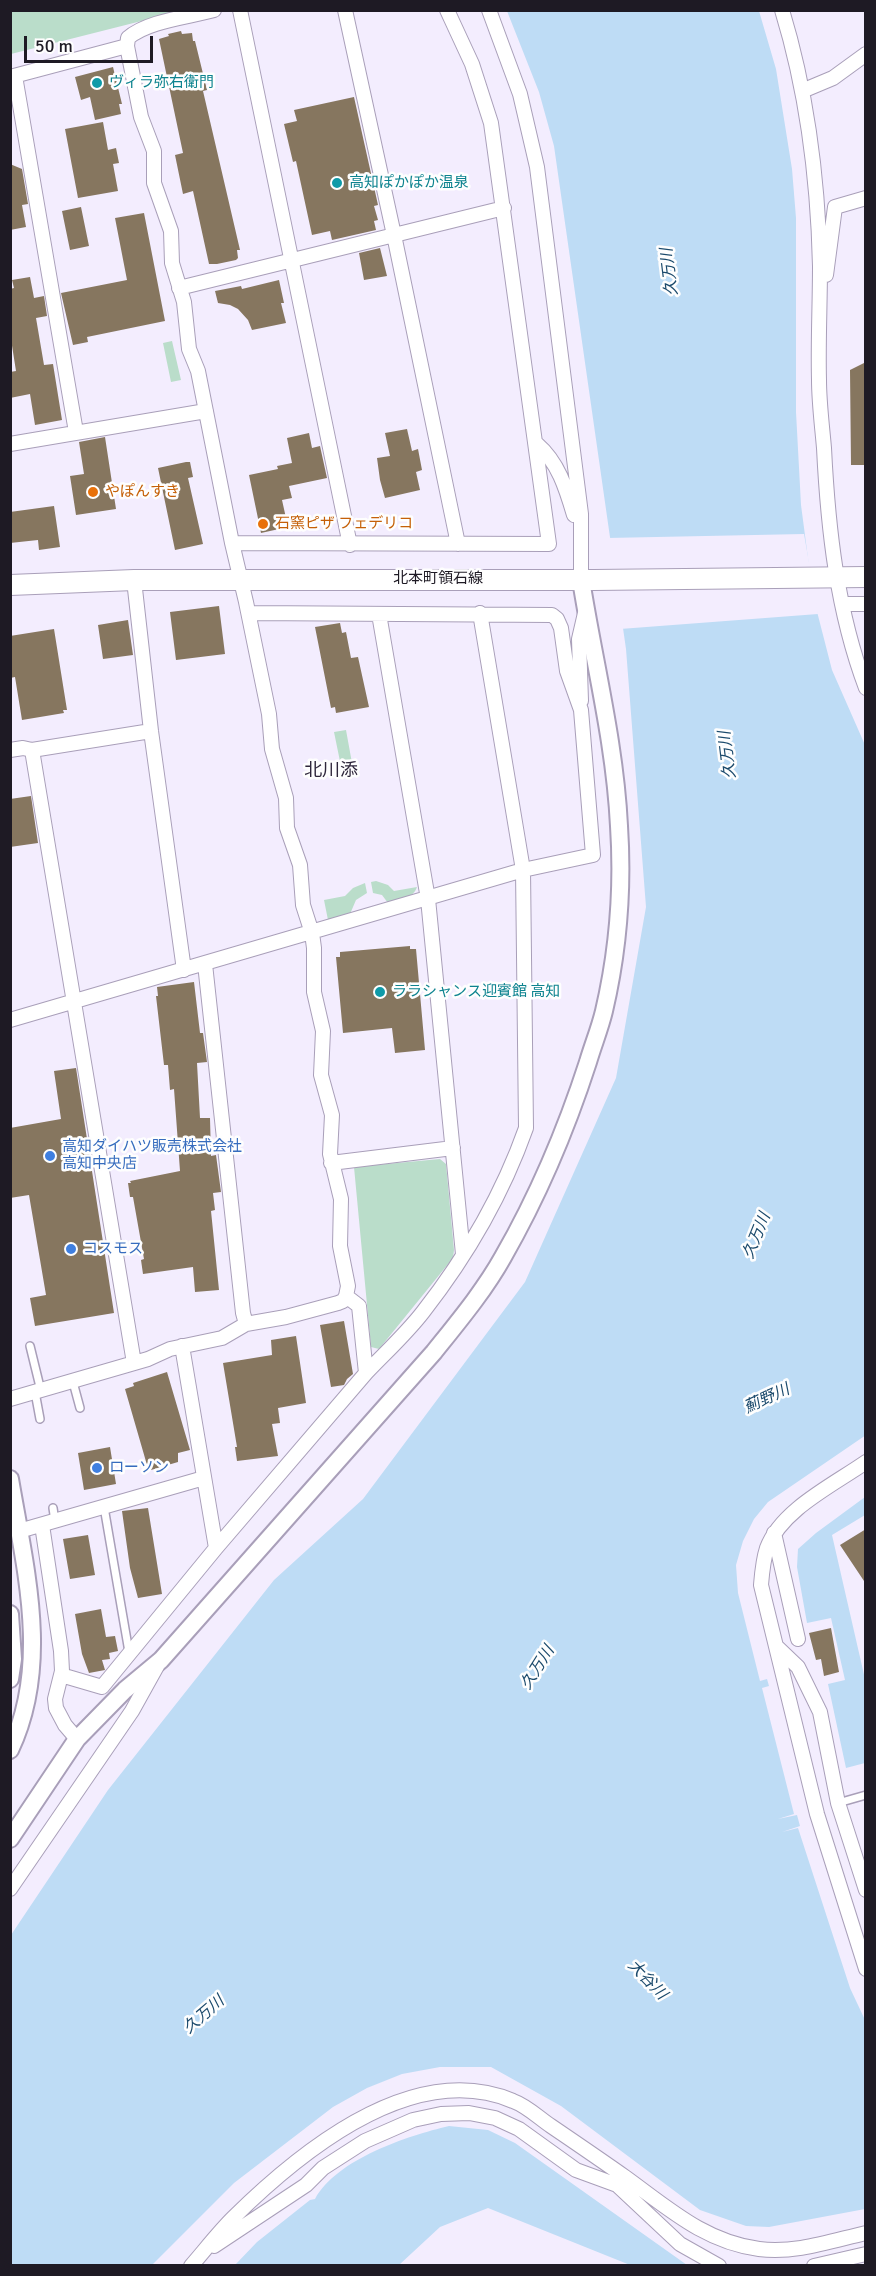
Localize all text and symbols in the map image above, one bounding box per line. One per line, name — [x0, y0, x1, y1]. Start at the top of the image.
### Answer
scale bar — [27, 24, 156, 62]
text: 50 m — [35, 35, 73, 57]
place label: ヴィラ弥右衛門 — [109, 74, 214, 92]
marker: ヴィラ弥右衛門 — [90, 76, 104, 90]
place label: 高知ぽかぽか温泉 — [349, 174, 469, 192]
marker: 高知ぽかぽか温泉 — [330, 176, 344, 190]
water label: 久万川 — [658, 247, 682, 297]
place label: やぽんすき — [105, 483, 180, 501]
marker: やぽんすき — [86, 485, 100, 499]
place label: 石窯ピザ フェデリコ — [275, 515, 413, 533]
marker: 石窯ピザ フェデリコ — [256, 517, 270, 531]
street label: 北本町領石線 — [393, 570, 483, 588]
water label: 久万川 — [716, 730, 740, 780]
district label: 北川添 — [304, 760, 358, 782]
place label: ララシャンス迎賓館 高知 — [392, 983, 560, 1001]
marker: ララシャンス迎賓館 高知 — [373, 985, 387, 999]
place label: 高知ダイハツ販売株式会社 高知中央店 — [62, 1138, 242, 1173]
marker: 高知ダイハツ販売株式会社 高知中央店 — [43, 1149, 57, 1163]
water label: 久万川 — [739, 1210, 775, 1262]
place label: コスモス — [83, 1240, 143, 1258]
marker: コスモス — [64, 1242, 78, 1256]
water label: 薊野川 — [741, 1380, 793, 1418]
place label: ローソン — [109, 1459, 169, 1477]
marker: ローソン — [90, 1461, 104, 1475]
water label: 久万川 — [517, 1643, 559, 1693]
water label: 大谷川 — [623, 1956, 671, 2004]
water label: 久万川 — [180, 1992, 228, 2038]

